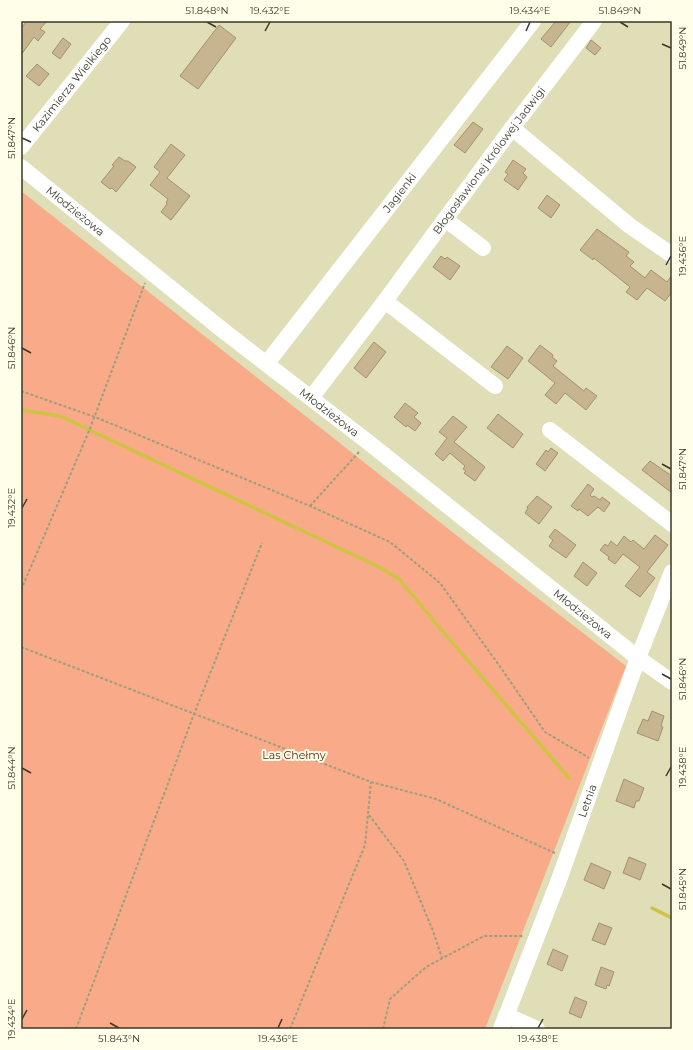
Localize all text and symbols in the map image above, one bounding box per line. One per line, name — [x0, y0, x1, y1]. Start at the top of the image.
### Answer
text: 51.848°N — [185, 4, 229, 17]
text: 19.432°E — [250, 4, 290, 17]
text: 19.434°E — [510, 4, 551, 17]
text: 51.849°N — [599, 4, 641, 17]
text: 51.849°N — [676, 27, 689, 69]
street label: Kazimierza Wielkiego — [29, 33, 114, 135]
street label: Błogosławionej Królowej Jadwigi — [430, 84, 548, 237]
text: 51.847°N — [5, 117, 18, 159]
street label: Jagienki — [379, 170, 419, 216]
street label: Młodzieżowa — [43, 183, 108, 239]
text: 19.436°E — [676, 235, 689, 276]
text: 51.846°N — [5, 327, 18, 369]
street label: Młodzieżowa — [297, 385, 362, 440]
text: 51.847°N — [676, 448, 689, 490]
text: 19.432°E — [5, 488, 18, 528]
street label: Młodzieżowa — [551, 586, 615, 642]
text: 51.846°N — [676, 658, 689, 700]
text: 51.844°N — [5, 746, 18, 790]
text: 19.438°E — [676, 746, 689, 787]
park label: Las Chełmy — [262, 748, 326, 762]
street label: Letnia — [575, 782, 600, 819]
text: 51.845°N — [676, 868, 689, 910]
text: 19.434°E — [5, 998, 18, 1039]
text: 51.843°N — [98, 1032, 140, 1045]
text: 19.436°E — [258, 1032, 299, 1045]
text: 19.438°E — [518, 1032, 559, 1045]

